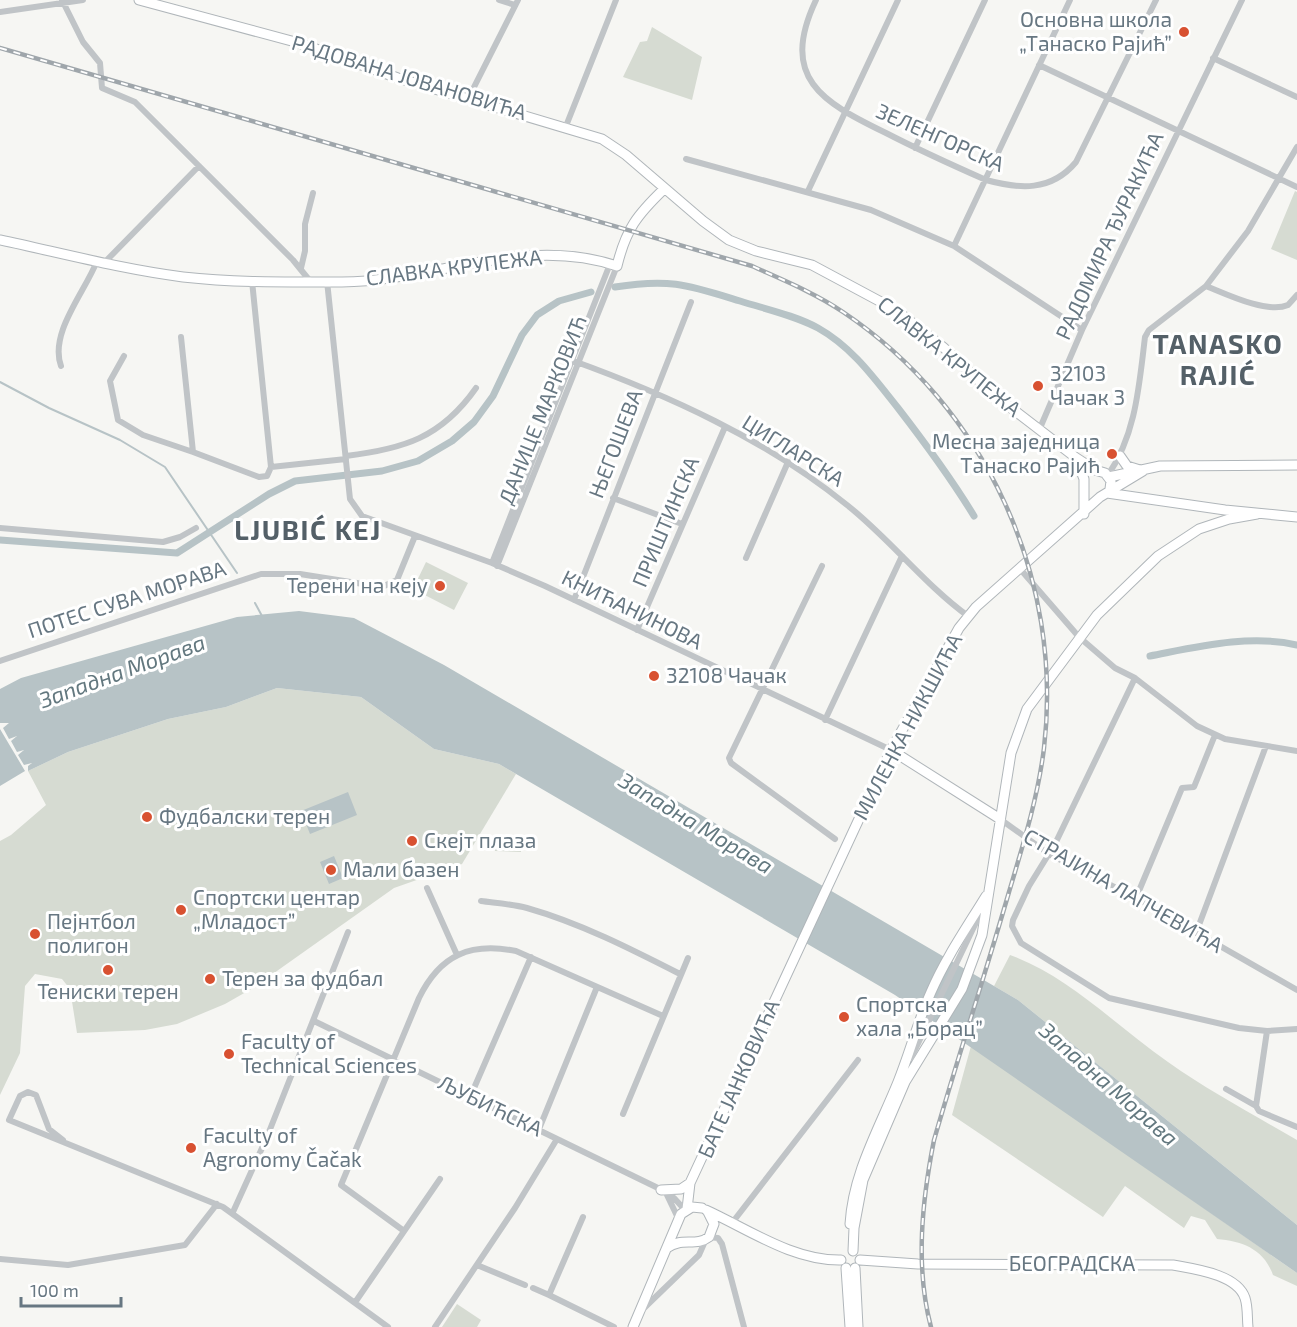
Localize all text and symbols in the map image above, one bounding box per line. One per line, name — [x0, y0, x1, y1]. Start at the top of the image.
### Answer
place label: Основна школа „Танаско Рајић” — [1019, 6, 1172, 56]
marker: Основна школа „Танаско Рајић” — [1177, 25, 1191, 39]
street label: РАДОВАНА ЈОВАНОВИЋА — [289, 29, 530, 124]
street label: ЗЕЛЕНГОРСКА — [873, 97, 1008, 176]
street label: РАДОМИРА ЂУРАКИЋА — [1050, 128, 1168, 343]
street label: СЛАВКА КРУПЕЖА — [365, 243, 543, 290]
street label: СЛАВКА КРУПЕЖА — [873, 290, 1027, 421]
street label: ДАНИЦЕ МАРКОВИЋ — [492, 311, 591, 507]
district label: TANASKO RAJIĆ — [1153, 327, 1283, 390]
place label: 32103 Чачак 3 — [1050, 360, 1125, 409]
marker: 32103 Чачак 3 — [1031, 379, 1045, 393]
street label: ЊЕГОШЕВА — [582, 386, 647, 501]
street label: ЦИГЛАРСКА — [738, 409, 849, 491]
place label: Месна заједница Танаско Рајић — [932, 428, 1100, 478]
marker: Месна заједница Танаско Рајић — [1105, 447, 1119, 461]
street label: ПРИШТИНСКА — [626, 453, 703, 590]
district label: LJUBIĆ KEJ — [234, 513, 382, 545]
street label: ПОТЕС СУВА МОРАВА — [24, 555, 229, 642]
street label: КНИЋАНИНОВА — [558, 564, 707, 653]
place label: Терени на кеју — [287, 572, 428, 598]
marker: Терени на кеју — [433, 579, 447, 593]
water label: Западна Морава — [34, 628, 208, 712]
street label: МИЛЕНКА НИКШИЋА — [847, 629, 966, 824]
place label: 32108 Чачак — [666, 662, 787, 687]
marker: 32108 Чачак — [647, 669, 661, 683]
water label: Западна Морава — [614, 765, 778, 878]
place label: Фудбалски терен — [159, 803, 330, 829]
marker: Фудбалски терен — [140, 810, 154, 824]
street label: СТРАЈИНА ЛАПЧЕВИЋА — [1020, 822, 1228, 957]
place label: Скејт плаза — [424, 827, 536, 853]
marker: Скејт плаза — [405, 834, 419, 848]
place label: Мали базен — [343, 856, 459, 881]
marker: Мали базен — [324, 863, 338, 877]
place label: Спортски центар „Младост” — [193, 884, 360, 933]
marker: Спортски центар „Младост” — [174, 903, 188, 917]
place label: Пејнтбол полигон — [47, 908, 136, 957]
marker: Пејнтбол полигон — [28, 927, 42, 941]
marker: Тениски терен — [101, 963, 115, 977]
place label: Терен за фудбал — [222, 965, 383, 991]
marker: Терен за фудбал — [203, 972, 217, 986]
place label: Тениски терен — [37, 978, 179, 1003]
place label: Спортска хала „Борац” — [856, 991, 983, 1040]
street label: БАТЕ ЈАНКОВИЋА — [692, 995, 784, 1161]
marker: Спортска хала „Борац” — [837, 1010, 851, 1024]
water label: Западна Морава — [1034, 1015, 1184, 1150]
place label: Faculty of Technical Sciences — [241, 1028, 417, 1077]
marker: Faculty of Technical Sciences — [222, 1047, 236, 1061]
street label: ЉУБИЋСКА — [434, 1069, 547, 1141]
place label: Faculty of Agronomy Čačak — [203, 1122, 362, 1171]
marker: Faculty of Agronomy Čačak — [184, 1141, 198, 1155]
street label: БЕОГРАДСКА — [1009, 1250, 1135, 1275]
scale bar — [21, 1270, 122, 1308]
text: 100 m — [30, 1279, 79, 1301]

